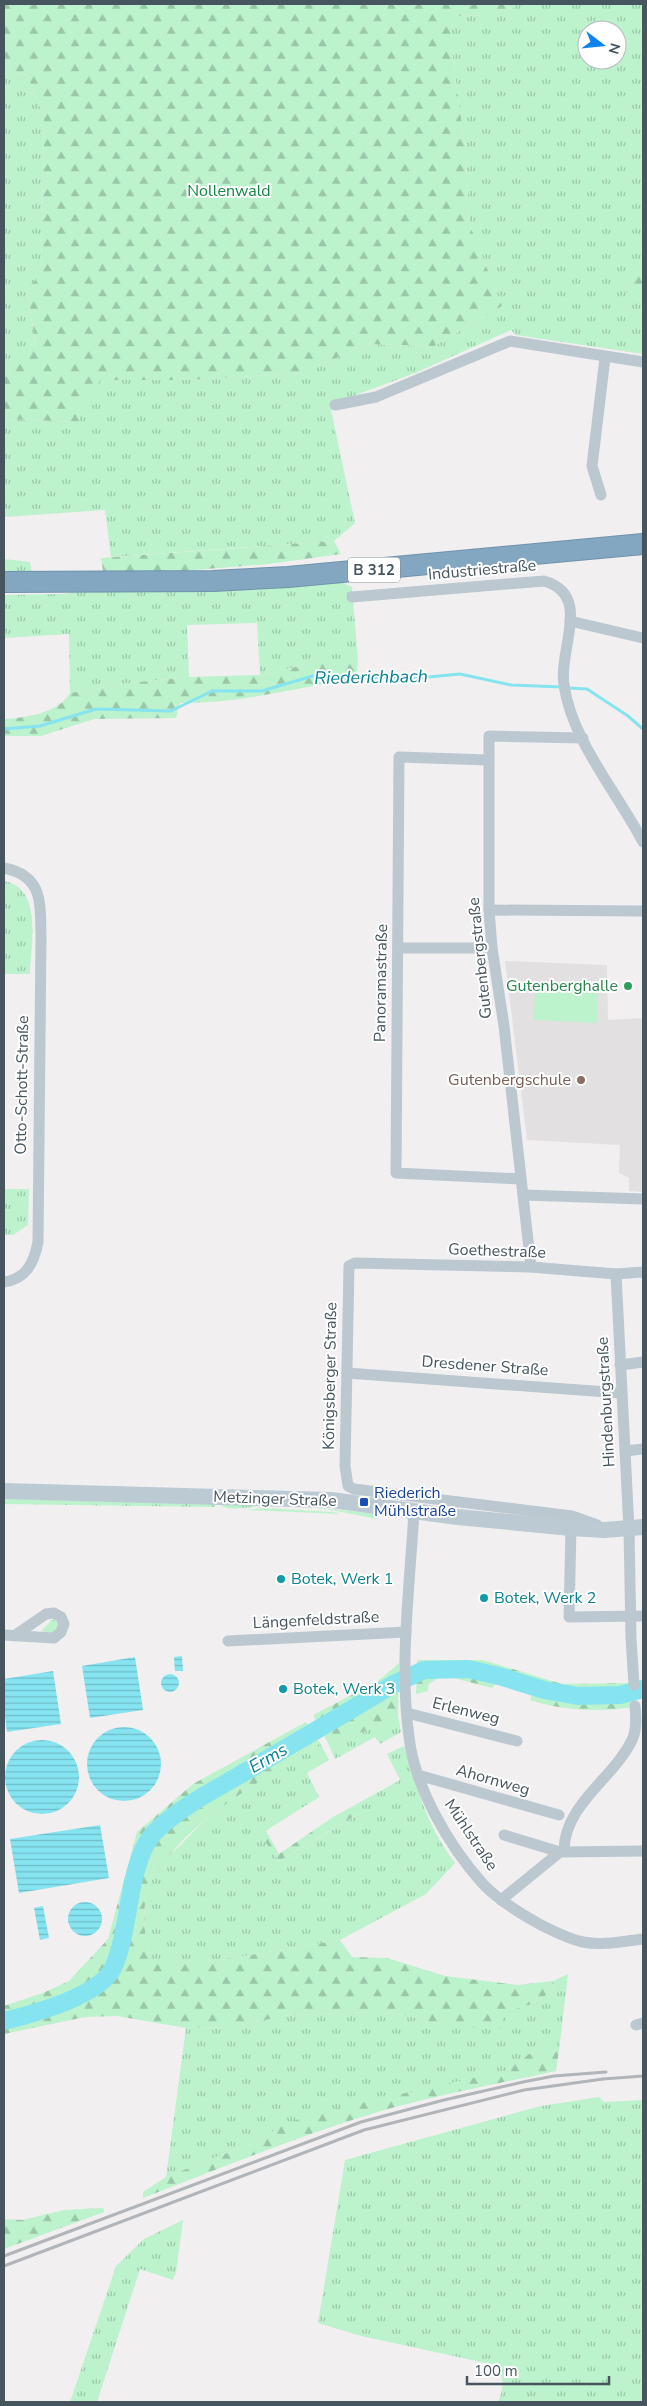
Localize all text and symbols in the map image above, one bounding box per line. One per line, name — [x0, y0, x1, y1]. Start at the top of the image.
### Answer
north arrow — [577, 20, 627, 70]
text: N — [603, 41, 625, 56]
park label: Nollenwald — [187, 180, 271, 202]
street label: Industriestraße — [427, 554, 537, 586]
road number: B 312 — [348, 558, 400, 582]
water label: Riederichbach — [314, 664, 428, 690]
street label: Gutenbergstraße — [463, 896, 497, 1020]
street label: Panoramastraße — [369, 924, 393, 1042]
place label: Gutenberghalle — [506, 975, 618, 997]
marker: Gutenberghalle — [622, 980, 634, 992]
street label: Otto-Schott-Straße — [10, 1015, 34, 1155]
place label: Gutenbergschule — [448, 1069, 571, 1091]
marker: Gutenbergschule — [575, 1074, 587, 1086]
street label: Goethestraße — [448, 1238, 546, 1264]
street label: Königsberger Straße — [318, 1302, 342, 1450]
street label: Hindenburgstraße — [592, 1336, 620, 1468]
street label: Dresdener Straße — [421, 1351, 549, 1381]
place label: Riederich Mühlstraße — [374, 1482, 456, 1522]
street label: Metzinger Straße — [213, 1486, 337, 1512]
marker: Riederich Mühlstraße — [358, 1496, 370, 1508]
place label: Botek, Werk 1 — [291, 1568, 393, 1590]
marker: Botek, Werk 1 — [275, 1573, 287, 1585]
place label: Botek, Werk 2 — [494, 1587, 596, 1609]
marker: Botek, Werk 2 — [478, 1592, 490, 1604]
street label: Längenfeldstraße — [252, 1606, 380, 1634]
place label: Botek, Werk 3 — [293, 1678, 395, 1700]
marker: Botek, Werk 3 — [277, 1683, 289, 1695]
street label: Erlenweg — [430, 1692, 502, 1730]
water label: Erms — [244, 1737, 292, 1779]
street label: Ahornweg — [454, 1759, 532, 1801]
street label: Mühlstraße — [439, 1795, 503, 1875]
scale bar — [467, 2354, 610, 2386]
text: 100 m — [474, 2361, 518, 2381]

